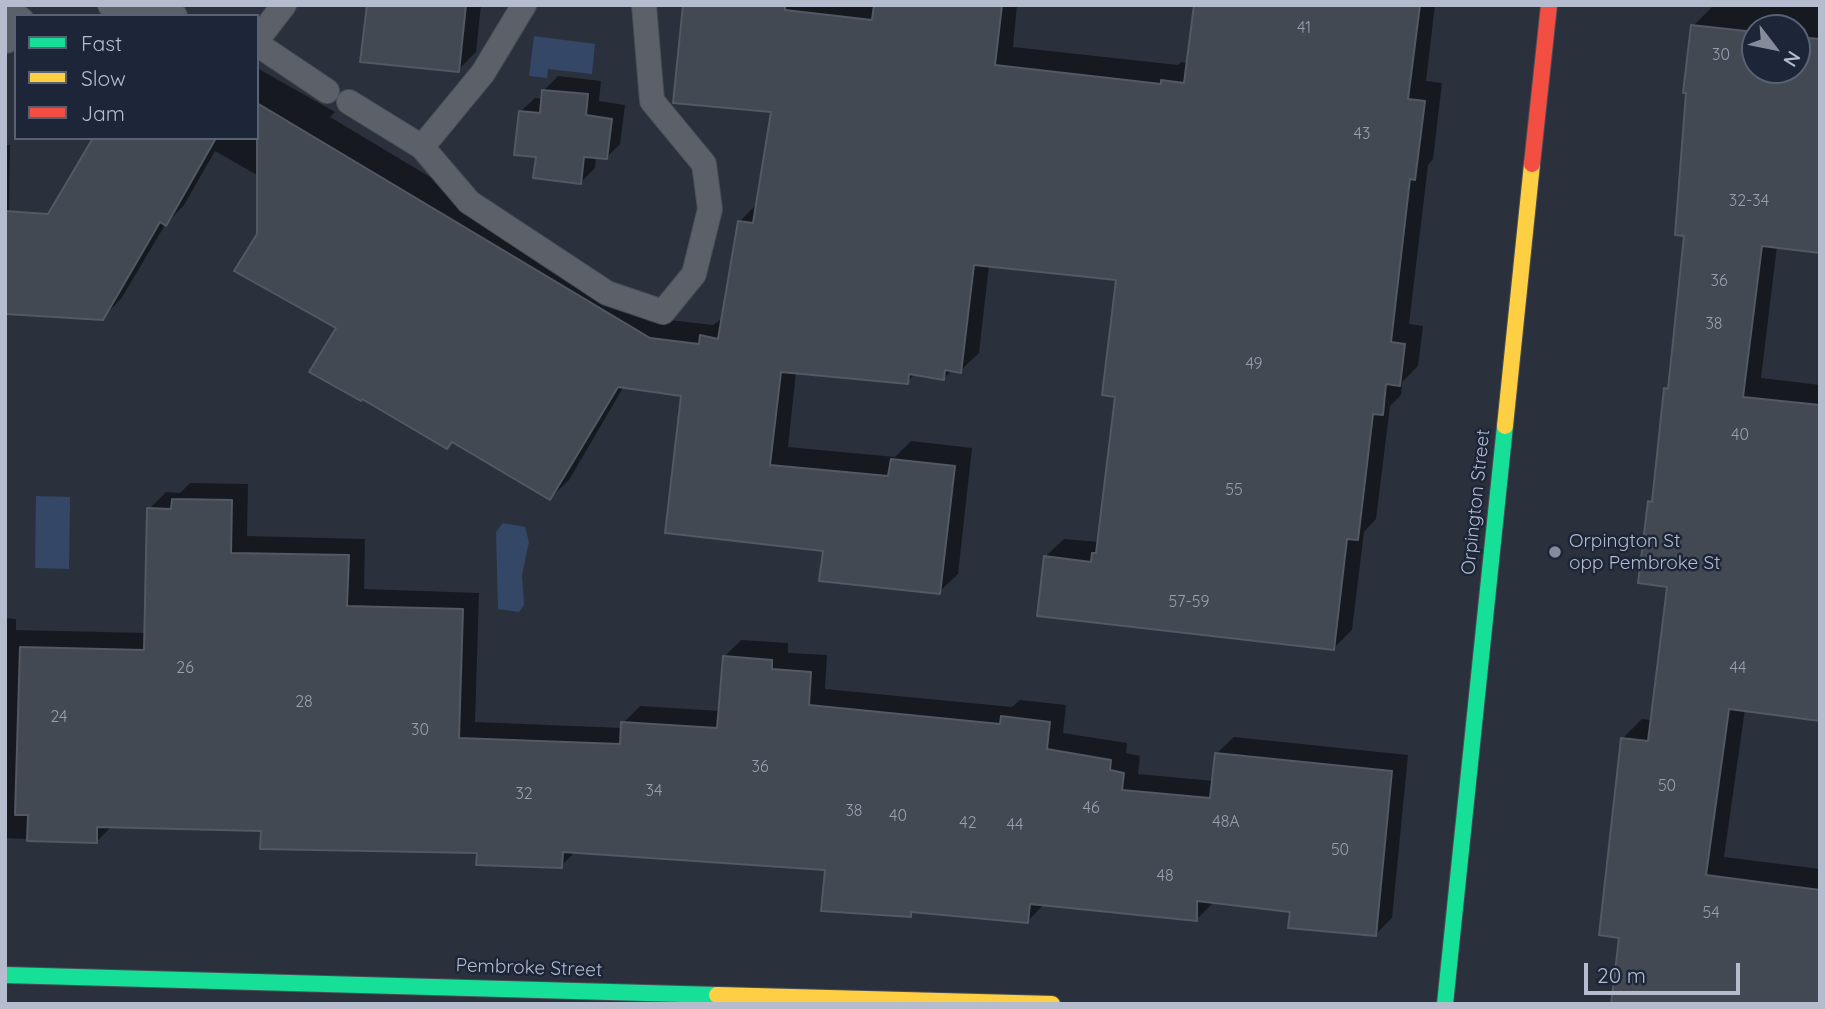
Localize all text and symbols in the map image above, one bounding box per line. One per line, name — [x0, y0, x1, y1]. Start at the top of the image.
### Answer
legend — [14, 14, 259, 140]
north arrow — [1741, 14, 1811, 84]
house number: 41 — [1297, 18, 1311, 38]
text: Fast — [81, 30, 122, 56]
house number: 30 — [1712, 45, 1730, 65]
text: N — [1778, 47, 1806, 71]
text: Slow — [81, 65, 126, 91]
text: Jam — [81, 100, 125, 126]
house number: 43 — [1354, 124, 1370, 144]
house number: 32-34 — [1729, 191, 1769, 211]
house number: 36 — [1711, 271, 1727, 291]
house number: 38 — [1705, 314, 1723, 334]
house number: 49 — [1245, 354, 1263, 374]
house number: 40 — [1731, 425, 1749, 445]
street label: Orpington Street — [1457, 428, 1495, 576]
house number: 55 — [1225, 480, 1243, 500]
place label: Orpington St opp Pembroke St — [1569, 530, 1721, 574]
marker: Orpington St opp Pembroke St — [1547, 544, 1563, 560]
house number: 57-59 — [1169, 592, 1209, 612]
house number: 26 — [176, 658, 194, 678]
house number: 44 — [1730, 658, 1746, 678]
house number: 28 — [295, 692, 313, 712]
house number: 24 — [50, 707, 68, 727]
house number: 30 — [411, 720, 429, 740]
house number: 36 — [752, 757, 768, 777]
house number: 50 — [1658, 776, 1676, 796]
house number: 34 — [646, 781, 662, 801]
house number: 32 — [515, 784, 533, 804]
house number: 46 — [1082, 798, 1100, 818]
house number: 38 — [845, 801, 863, 821]
house number: 40 — [889, 806, 907, 826]
house number: 48A — [1212, 812, 1240, 832]
house number: 42 — [959, 813, 977, 833]
house number: 44 — [1007, 815, 1023, 835]
house number: 50 — [1331, 840, 1349, 860]
house number: 48 — [1156, 866, 1174, 886]
house number: 54 — [1702, 903, 1720, 923]
scale bar — [1587, 950, 1743, 994]
street label: Pembroke Street — [455, 954, 603, 982]
text: 20 m — [1597, 962, 1646, 988]

